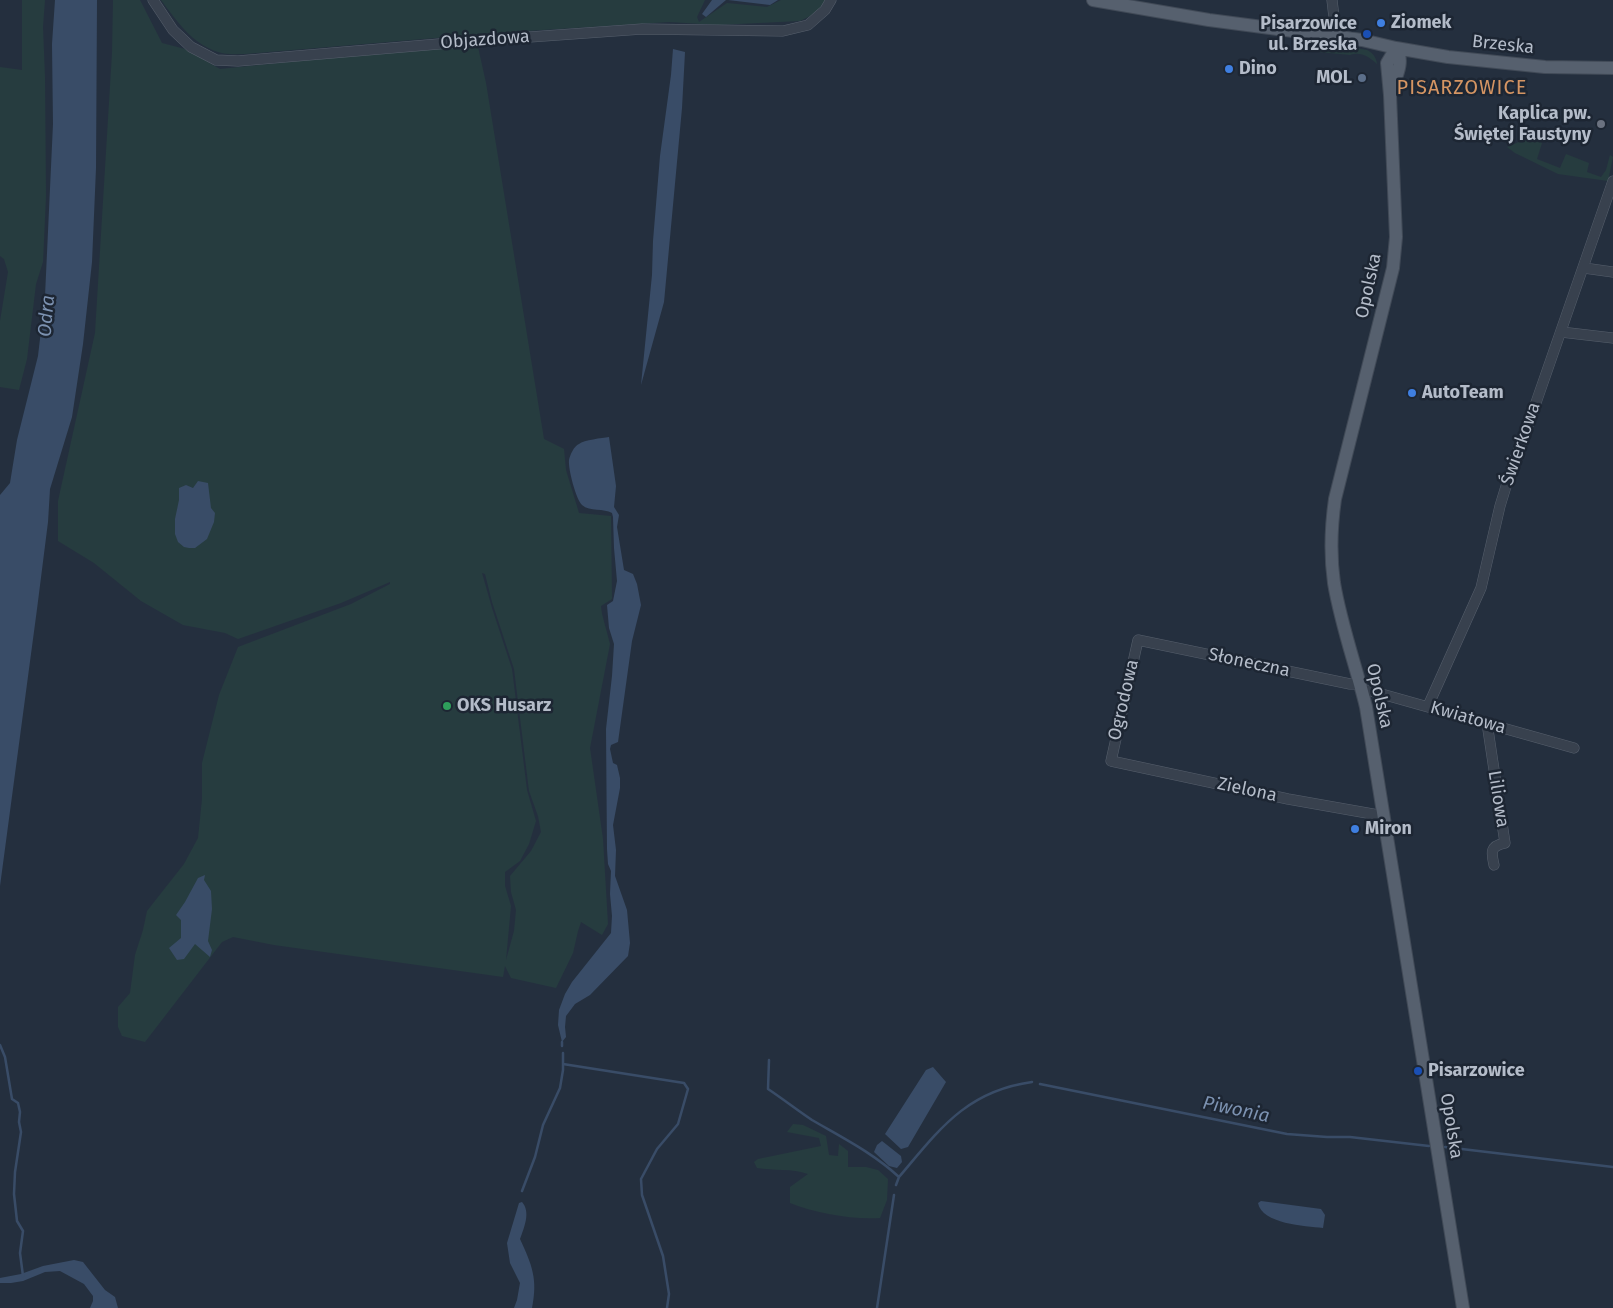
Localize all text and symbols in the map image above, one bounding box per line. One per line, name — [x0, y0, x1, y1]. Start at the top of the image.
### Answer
place label: Ziomek — [1391, 12, 1451, 34]
place label: Pisarzowice ul. Brzeska — [1260, 13, 1357, 56]
marker: Ziomek — [1375, 17, 1387, 29]
street label: Objazdowa — [440, 26, 530, 54]
marker: Pisarzowice ul. Brzeska — [1361, 28, 1373, 40]
street label: Brzeska — [1471, 31, 1535, 59]
place label: Dino — [1239, 58, 1277, 80]
marker: Dino — [1223, 63, 1235, 75]
place label: MOL — [1316, 67, 1352, 89]
marker: MOL — [1356, 72, 1368, 84]
district label: PISARZOWICE — [1395, 76, 1529, 100]
place label: Kaplica pw. Świętej Faustyny — [1454, 103, 1591, 146]
marker: Kaplica pw. Świętej Faustyny — [1595, 118, 1607, 130]
street label: Opolska — [1352, 251, 1386, 321]
water label: Odra — [34, 294, 60, 338]
place label: AutoTeam — [1422, 382, 1504, 404]
marker: AutoTeam — [1406, 387, 1418, 399]
street label: Świerkowa — [1497, 400, 1545, 488]
street label: Słoneczna — [1206, 644, 1292, 682]
street label: Ogrodowa — [1104, 657, 1144, 743]
street label: Opolska — [1361, 661, 1397, 731]
place label: OKS Husarz — [457, 695, 551, 717]
street label: Kwiatowa — [1428, 697, 1508, 739]
marker: OKS Husarz — [441, 700, 453, 712]
street label: Liliowa — [1483, 769, 1513, 829]
street label: Zielona — [1215, 773, 1279, 807]
place label: Miron — [1365, 818, 1412, 840]
marker: Miron — [1349, 823, 1361, 835]
place label: Pisarzowice — [1428, 1060, 1525, 1082]
marker: Pisarzowice — [1412, 1065, 1424, 1077]
water label: Piwonia — [1200, 1092, 1272, 1128]
street label: Opolska — [1435, 1092, 1467, 1160]

